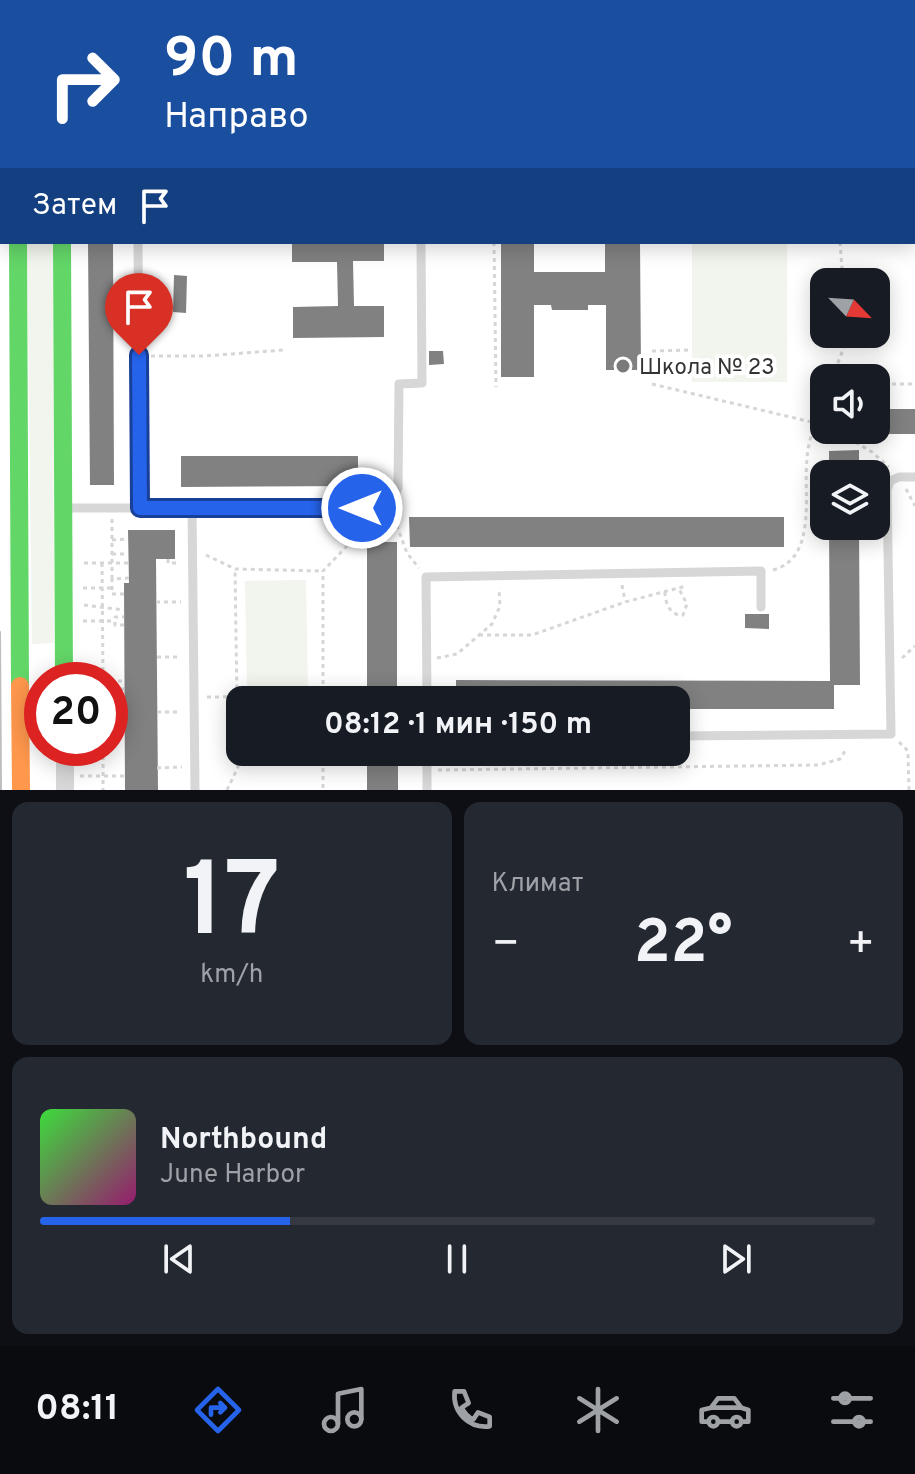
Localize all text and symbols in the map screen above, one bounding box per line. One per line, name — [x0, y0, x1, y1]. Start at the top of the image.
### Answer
text: 90 m — [164, 26, 299, 96]
icon: right — [32, 32, 136, 136]
text: Направо — [164, 95, 309, 141]
icon: arrive — [133, 184, 177, 228]
text: Затем — [32, 188, 117, 225]
north arrow — [810, 268, 890, 348]
map controls — [810, 268, 890, 540]
pin — [105, 273, 173, 355]
icon: arrive — [117, 285, 161, 329]
place label: Школа № 23 — [639, 355, 775, 382]
marker: Школа № 23 — [614, 357, 632, 375]
button: sound — [810, 364, 890, 444]
button: layers — [810, 460, 890, 540]
position arrow — [320, 466, 404, 550]
speed limit sign: 20 — [24, 662, 128, 766]
text: 08:12 · 1 мин · 150 m — [324, 707, 592, 744]
text: 17 — [183, 841, 280, 973]
text: Климат — [492, 868, 583, 901]
text: 22° — [634, 908, 732, 984]
text: − — [492, 918, 520, 974]
text: + — [847, 918, 875, 974]
text: km/h — [200, 959, 263, 992]
text: Northbound — [160, 1122, 327, 1159]
text: June Harbor — [160, 1159, 305, 1192]
icon: previous — [157, 1237, 201, 1281]
icon: pause — [435, 1237, 479, 1281]
icon: next — [714, 1237, 758, 1281]
icon: directions — [190, 1382, 246, 1438]
icon: music — [317, 1382, 373, 1438]
icon: phone — [443, 1382, 499, 1438]
icon: climate — [570, 1382, 626, 1438]
icon: car — [697, 1382, 753, 1438]
icon: filters — [824, 1382, 880, 1438]
text: 08:11 — [35, 1387, 119, 1433]

